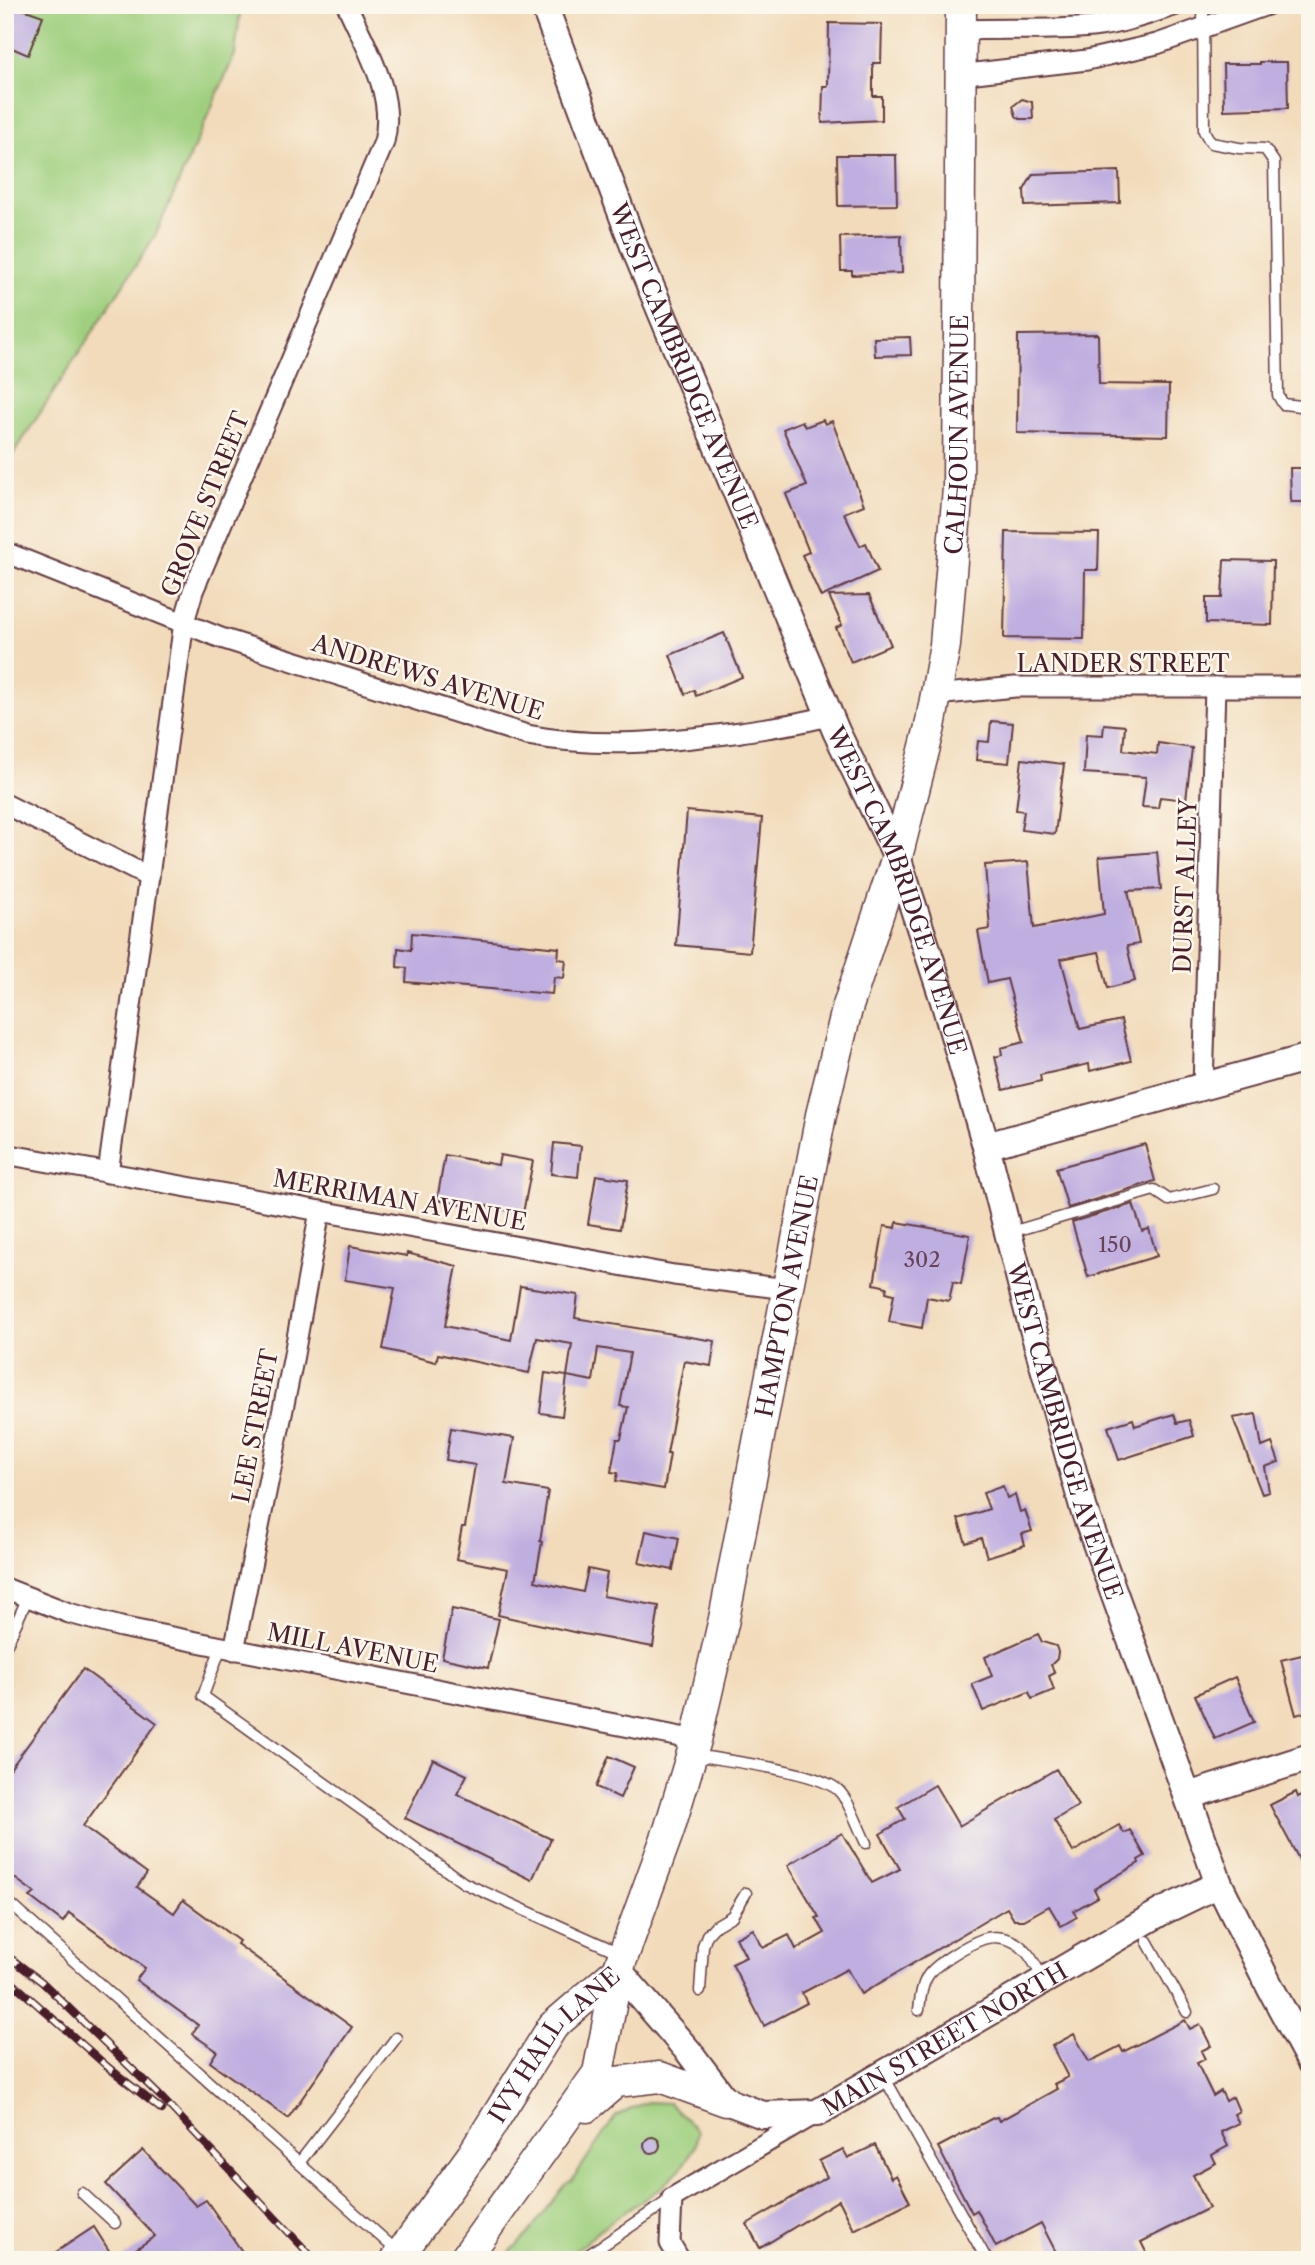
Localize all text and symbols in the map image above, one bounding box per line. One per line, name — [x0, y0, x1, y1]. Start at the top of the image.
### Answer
street label: WEST CAMBRIDGE AVENUE — [604, 198, 765, 533]
street label: CALHOUN AVENUE — [938, 314, 974, 556]
street label: GROVE STREET — [155, 407, 255, 601]
street label: ANDREWS AVENUE — [308, 628, 548, 726]
street label: LANDER STREET — [1017, 649, 1230, 678]
street label: WEST CAMBRIDGE AVENUE — [821, 720, 973, 1058]
street label: DURST ALLEY — [1167, 797, 1203, 974]
street label: MERRIMAN AVENUE — [271, 1163, 529, 1237]
street label: HAMPTON AVENUE — [749, 1173, 824, 1420]
house number: 150 — [1098, 1232, 1132, 1257]
house number: 302 — [904, 1247, 940, 1272]
street label: WEST CAMBRIDGE AVENUE — [1002, 1259, 1130, 1603]
street label: LEE STREET — [226, 1347, 284, 1505]
street label: MILL AVENUE — [265, 1617, 441, 1679]
street label: MAIN STREET NORTH — [817, 1956, 1072, 2121]
street label: IVY HALL LANE — [482, 1961, 626, 2128]

